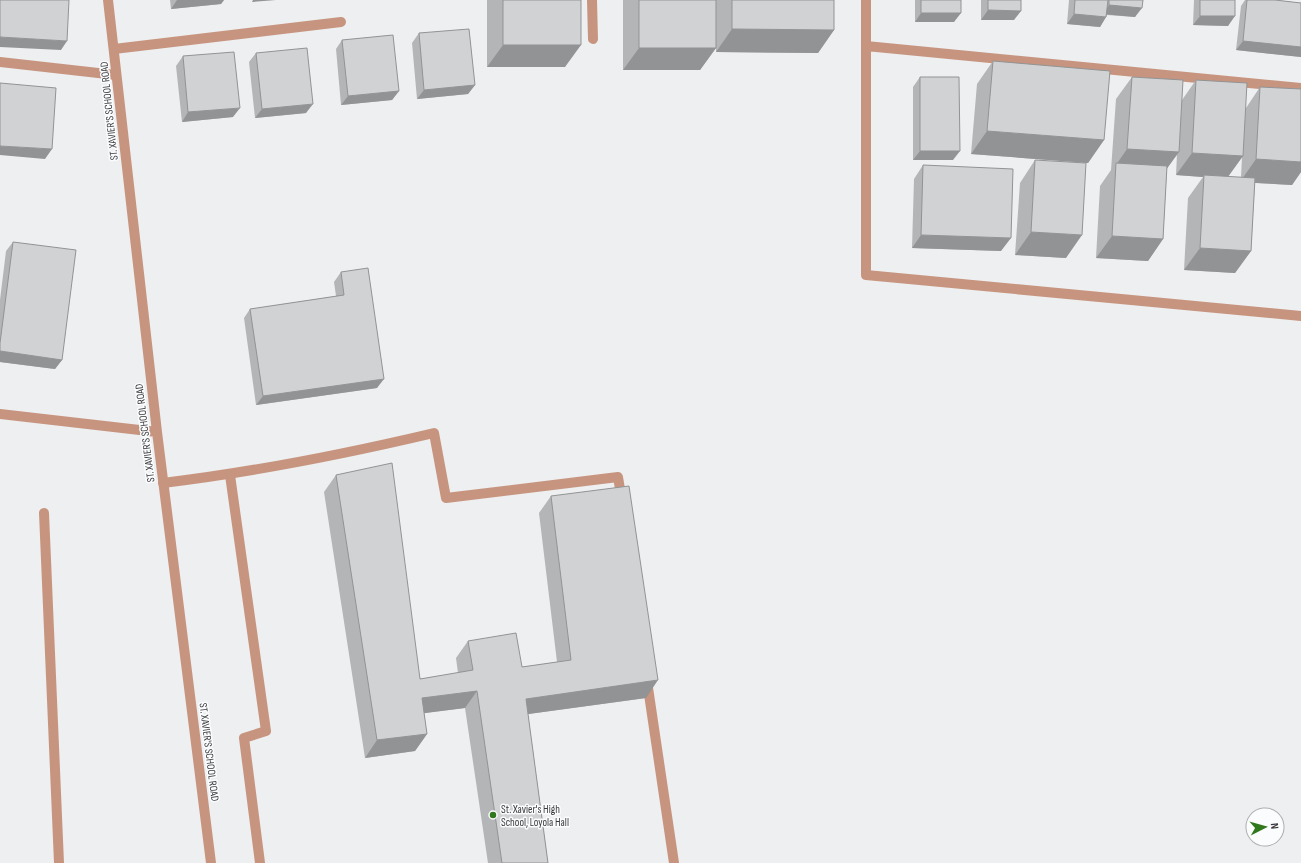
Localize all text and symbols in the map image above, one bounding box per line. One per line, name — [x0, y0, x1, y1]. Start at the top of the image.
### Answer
street label: ST. XAVIER'S SCHOOL ROAD — [97, 61, 121, 161]
street label: ST. XAVIER'S SCHOOL ROAD — [133, 383, 157, 483]
street label: ST. XAVIER'S SCHOOL ROAD — [197, 702, 221, 802]
place label: St. Xavier's High School, Loyola Hall — [501, 803, 569, 829]
north arrow — [1245, 807, 1285, 847]
marker: St. Xavier's High School, Loyola Hall — [488, 810, 498, 820]
text: N — [1268, 822, 1281, 830]

